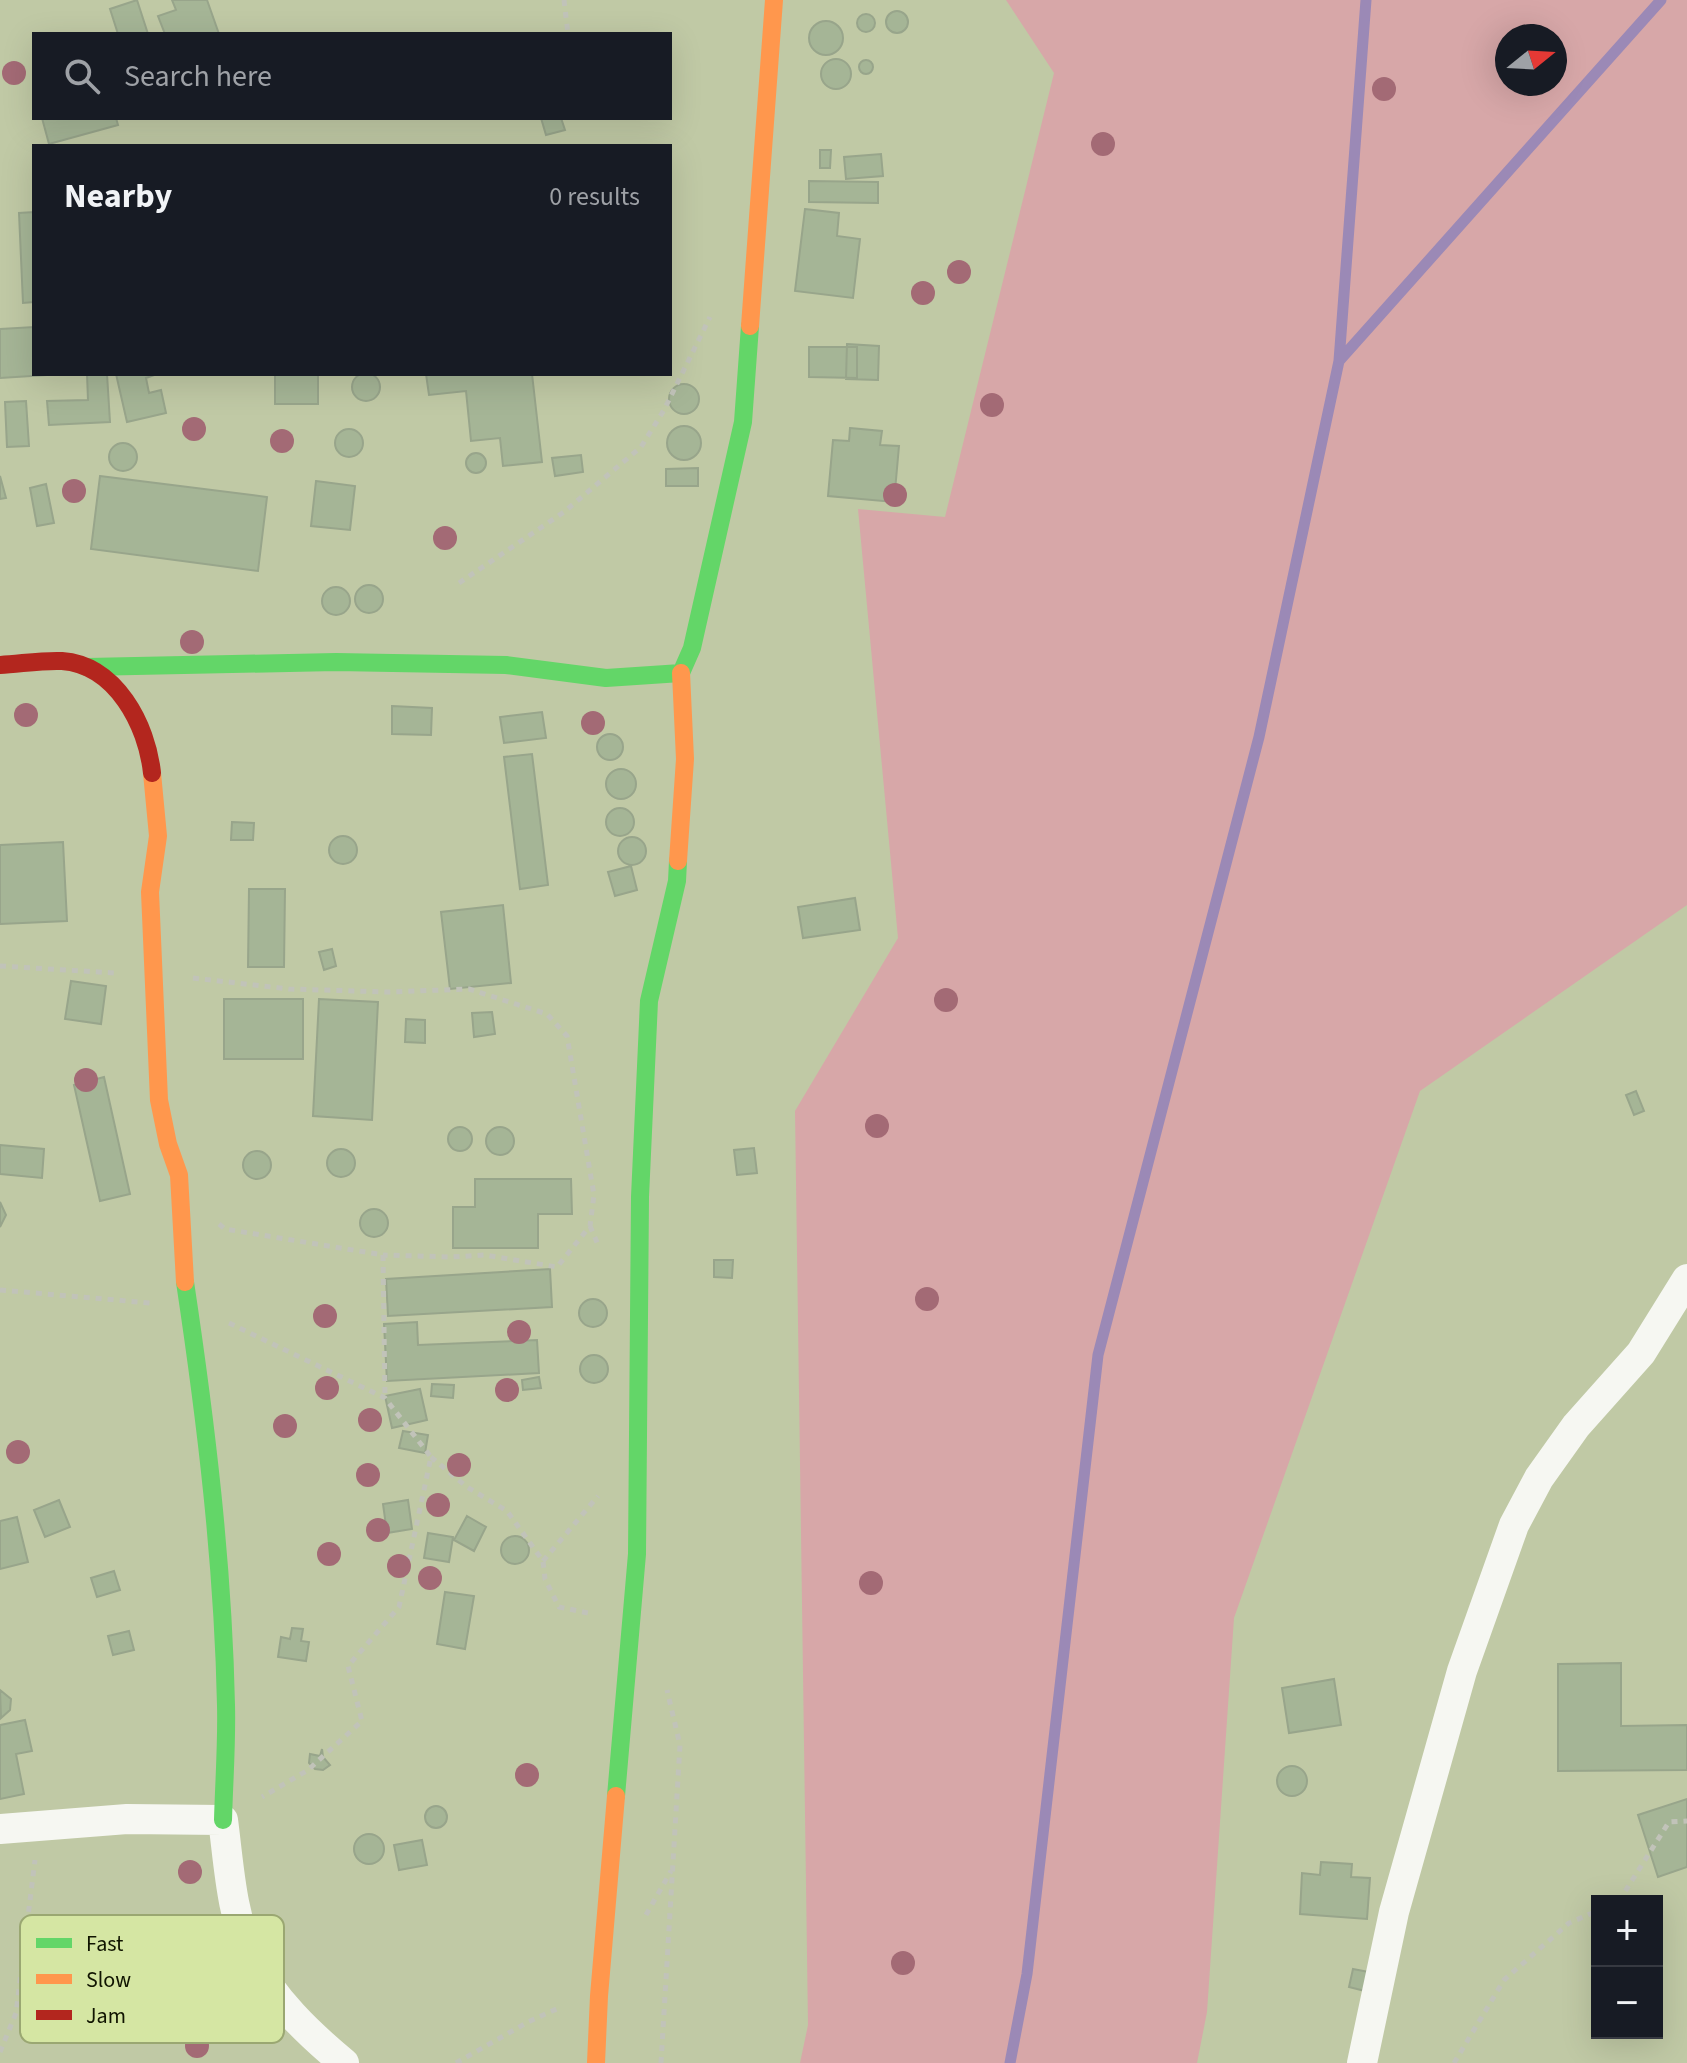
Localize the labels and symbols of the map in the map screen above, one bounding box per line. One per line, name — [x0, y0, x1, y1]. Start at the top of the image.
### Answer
north arrow — [1495, 24, 1567, 96]
legend — [20, 1915, 284, 2043]
text: Fast — [86, 1928, 124, 1960]
text: Slow — [86, 1964, 131, 1996]
text: Jam — [86, 2000, 126, 2032]

